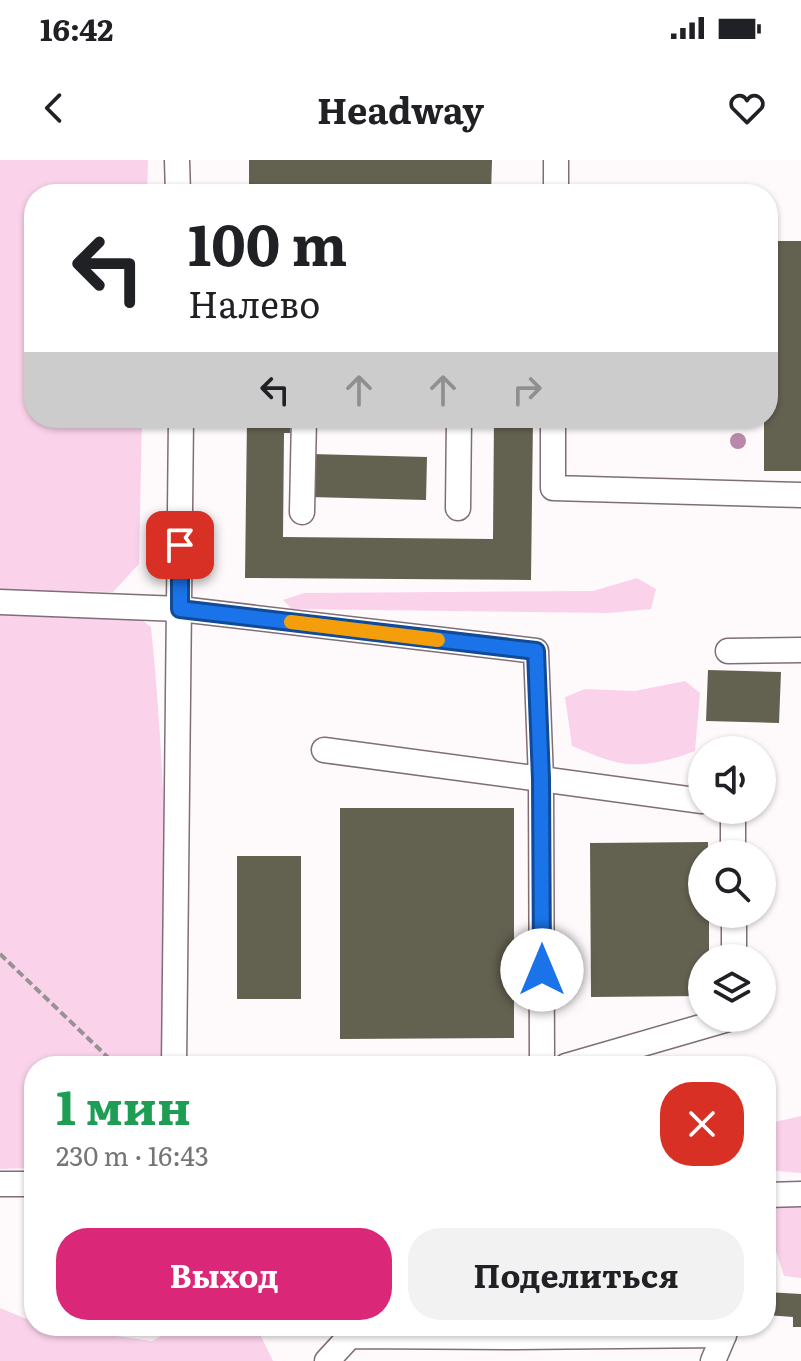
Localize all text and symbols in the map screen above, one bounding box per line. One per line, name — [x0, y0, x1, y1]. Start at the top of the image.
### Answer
text: 16:42 — [40, 6, 114, 50]
text: Headway — [317, 82, 484, 135]
icon: back — [32, 86, 76, 130]
icon: heart — [725, 86, 769, 130]
text: 100 m — [188, 200, 347, 283]
icon: left — [56, 216, 160, 320]
text: Налево — [188, 276, 320, 329]
icon: left — [253, 368, 297, 412]
icon: ahead — [337, 368, 381, 412]
icon: ahead — [421, 368, 465, 412]
icon: right — [505, 368, 549, 412]
pin — [146, 511, 214, 579]
icon: arrive — [158, 523, 202, 567]
map controls — [688, 736, 776, 1032]
button: sound — [688, 736, 776, 824]
button: search — [688, 840, 776, 928]
position arrow — [500, 928, 584, 1012]
button: layers — [688, 944, 776, 1032]
text: 1 мин — [56, 1069, 191, 1140]
button: close — [660, 1082, 744, 1166]
text: 230 m · 16:43 — [56, 1135, 209, 1174]
button: Выход — [56, 1228, 392, 1320]
button: Поделиться — [408, 1228, 744, 1320]

